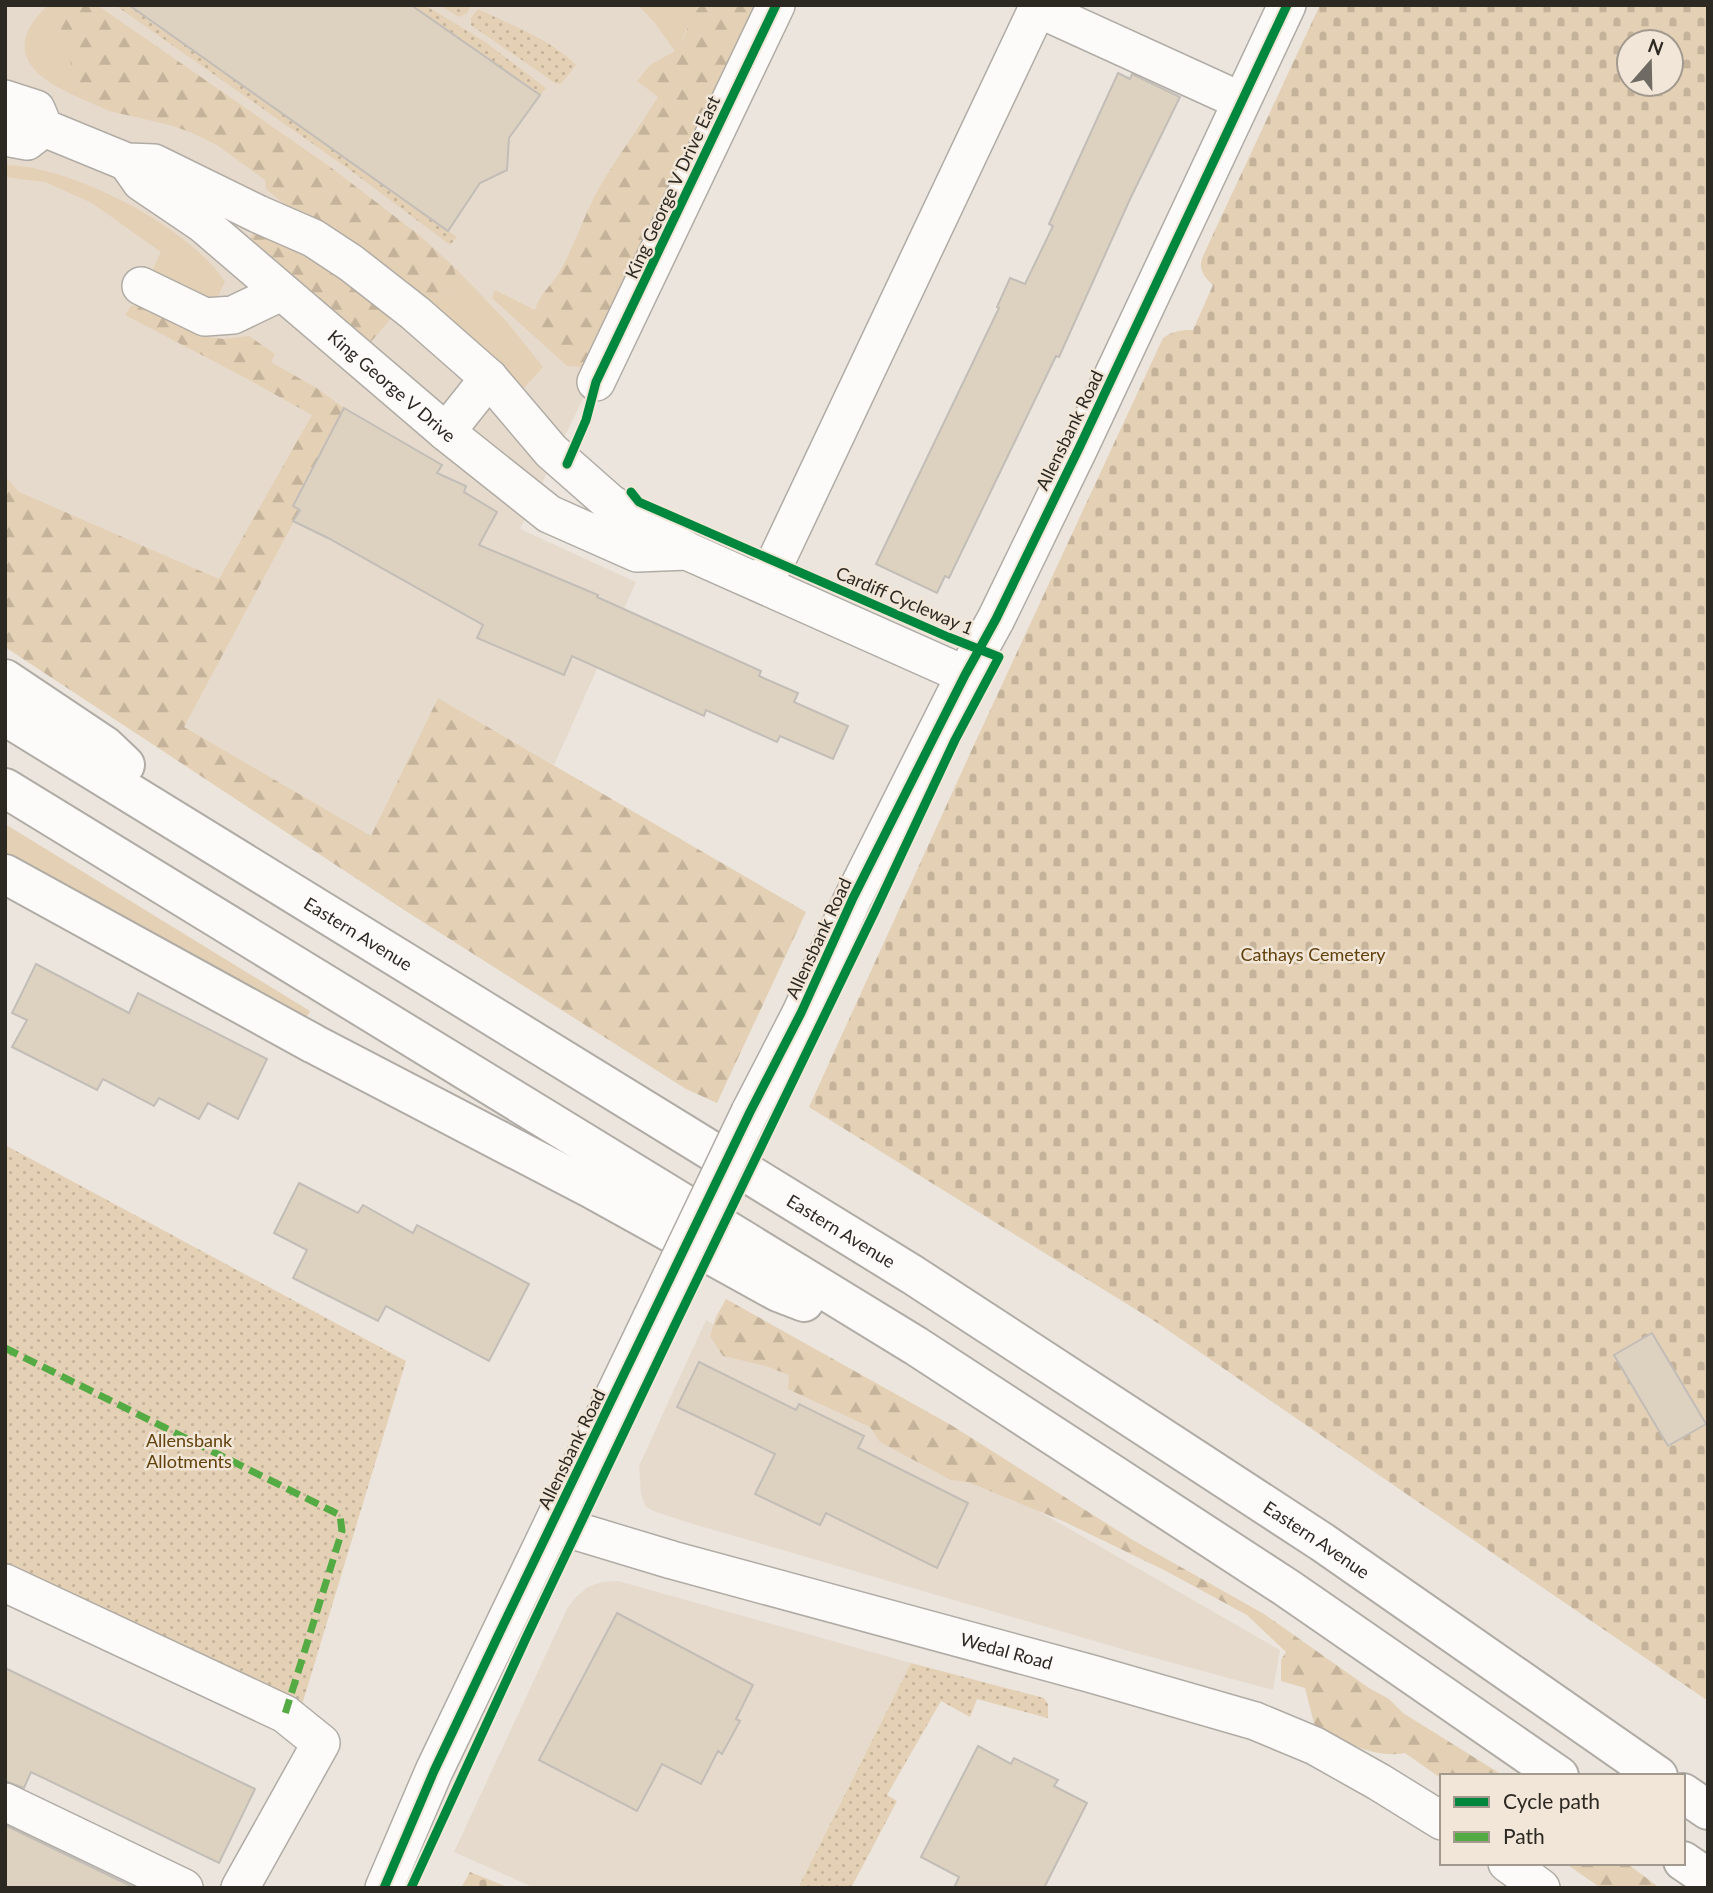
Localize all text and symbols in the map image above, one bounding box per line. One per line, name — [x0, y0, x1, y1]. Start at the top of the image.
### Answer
north arrow — [1615, 28, 1685, 98]
text: N — [1645, 33, 1667, 60]
street label: King George V Drive East — [620, 92, 724, 282]
street label: King George V Drive — [324, 325, 460, 447]
street label: Allensbank Road — [1030, 366, 1108, 494]
street label: Cardiff Cycleway 1 — [833, 561, 977, 639]
street label: Allensbank Road — [780, 874, 856, 1002]
street label: Eastern Avenue — [300, 892, 417, 975]
park label: Cathays Cemetery — [1241, 943, 1386, 965]
street label: Eastern Avenue — [783, 1189, 899, 1272]
street label: Allensbank Road — [532, 1385, 610, 1513]
park label: Allensbank Allotments — [146, 1429, 233, 1472]
street label: Eastern Avenue — [1260, 1496, 1374, 1583]
street label: Wedal Road — [958, 1628, 1055, 1674]
legend — [1440, 1774, 1685, 1865]
text: Cycle path — [1503, 1788, 1600, 1813]
text: Path — [1503, 1823, 1545, 1848]

